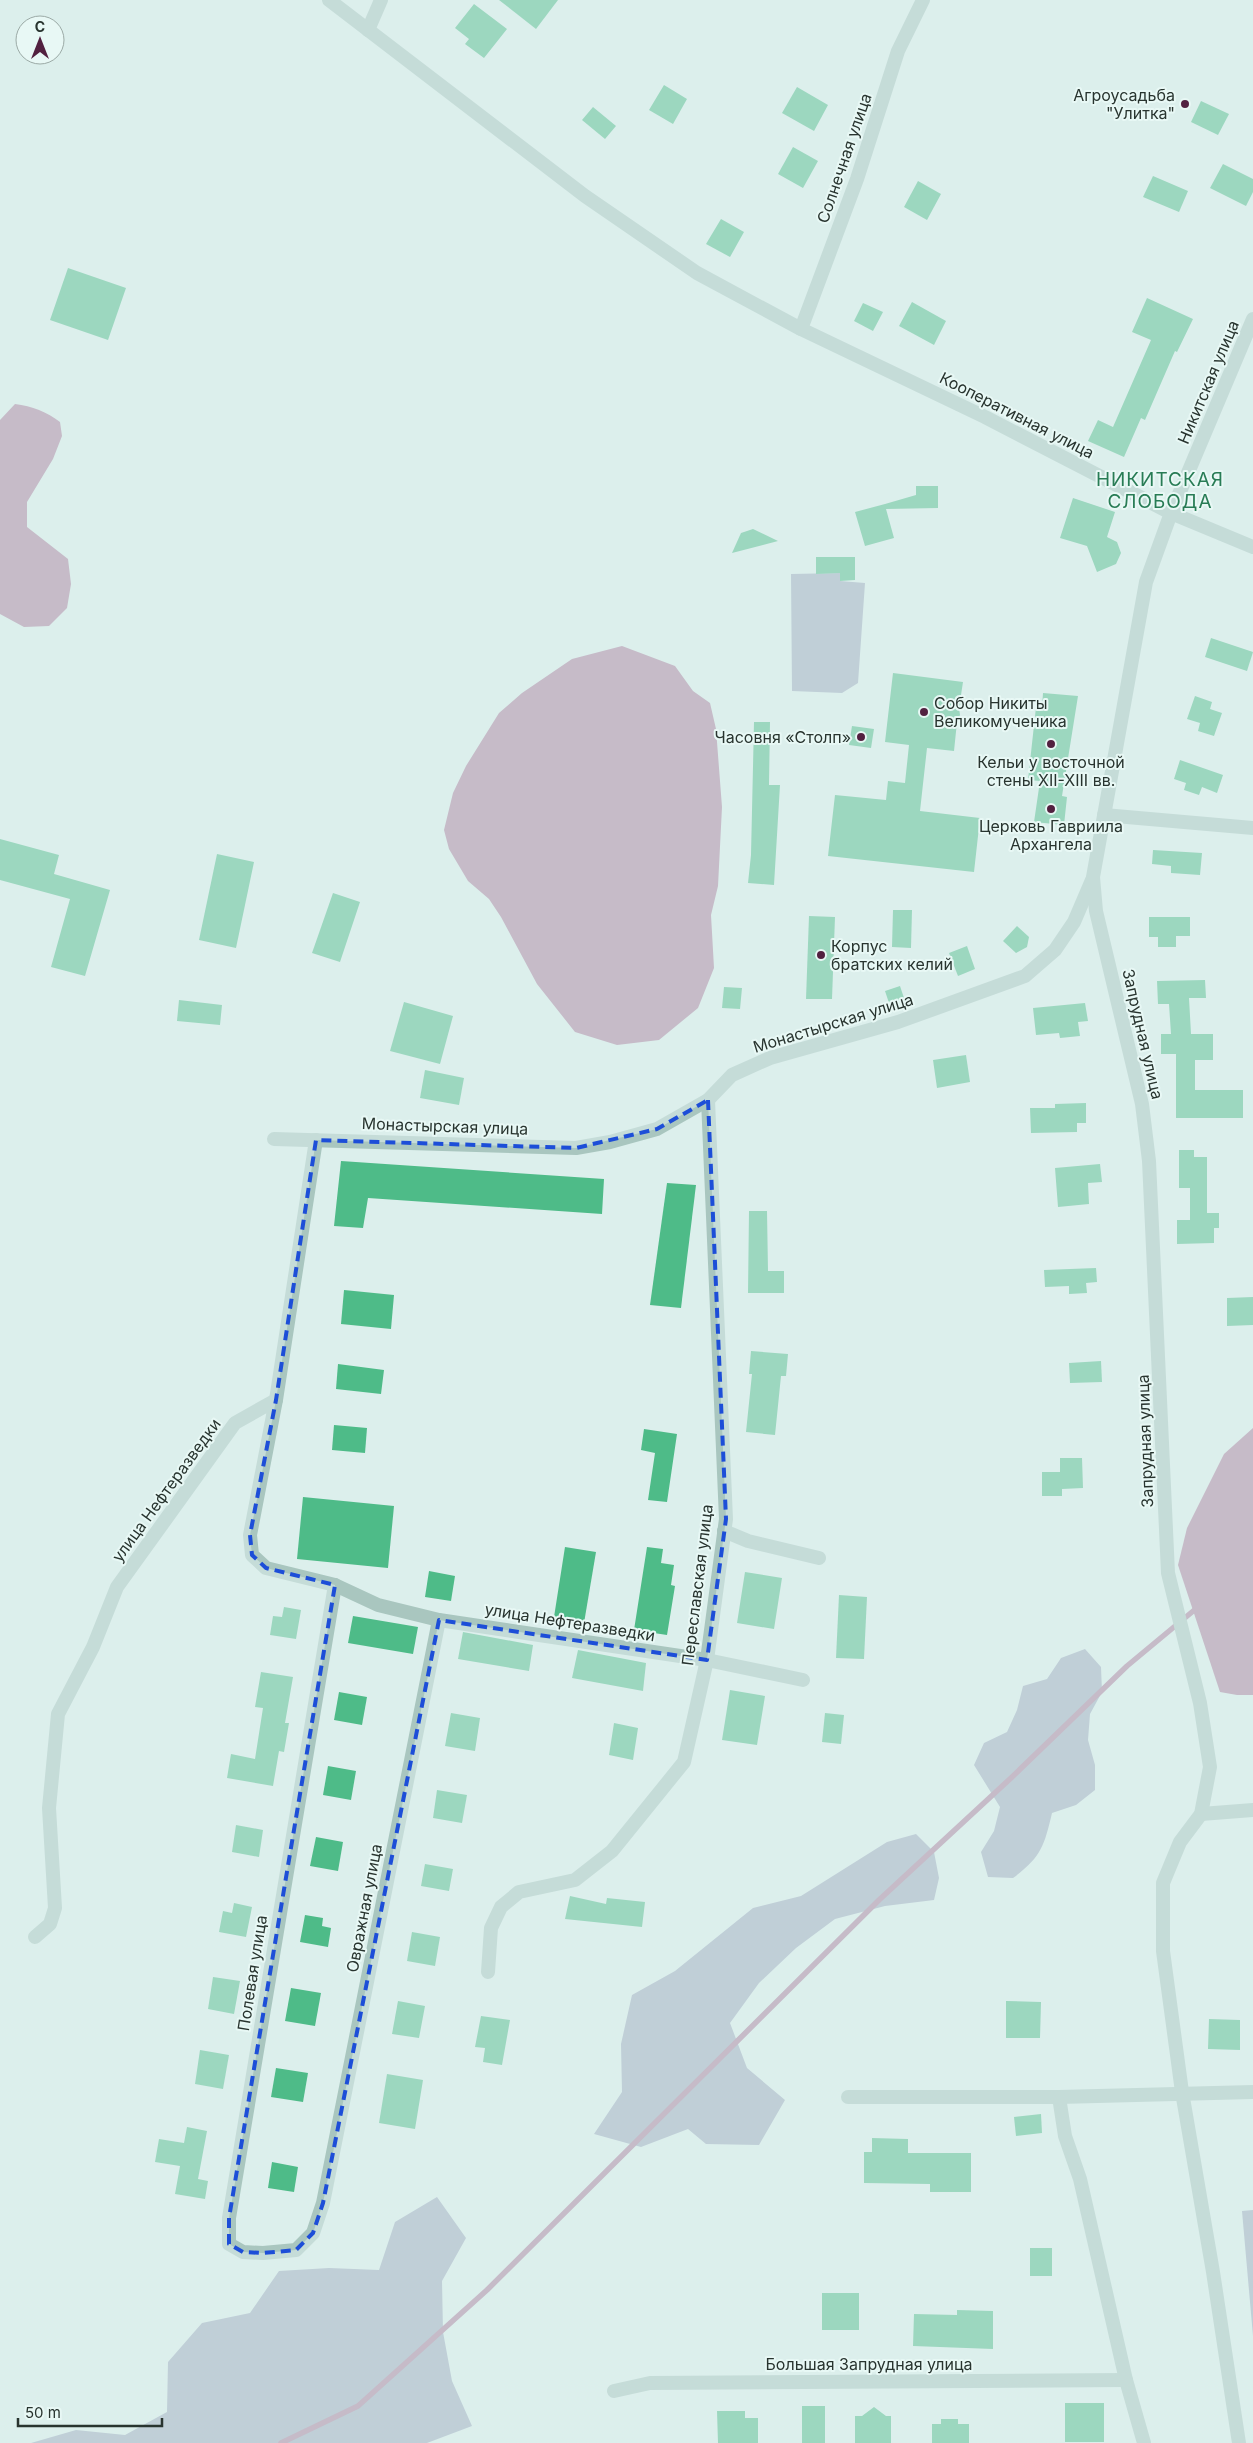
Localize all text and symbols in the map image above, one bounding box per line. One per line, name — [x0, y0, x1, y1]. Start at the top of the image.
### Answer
north arrow — [15, 15, 65, 65]
text: С — [35, 18, 45, 35]
place label: Агроусадьба "Улитка" — [1073, 85, 1175, 123]
street label: Солнечная улица — [812, 90, 876, 226]
marker: Агроусадьба "Улитка" — [1179, 98, 1191, 110]
street label: Никитская улица — [1173, 317, 1243, 447]
street label: Кооперативная улица — [937, 367, 1097, 463]
district label: НИКИТСКАЯ СЛОБОДА — [1096, 468, 1224, 513]
place label: Собор Никиты Великомученика — [934, 693, 1067, 731]
marker: Собор Никиты Великомученика — [918, 706, 930, 718]
place label: Часовня «Столп» — [714, 727, 851, 747]
marker: Часовня «Столп» — [855, 731, 867, 743]
marker: Кельи у восточной стены XII-XIII вв. — [1045, 738, 1057, 750]
place label: Кельи у восточной стены XII-XIII вв. — [977, 752, 1125, 790]
marker: Церковь Гавриила Архангела — [1045, 803, 1057, 815]
place label: Церковь Гавриила Архангела — [979, 816, 1123, 854]
place label: Корпус братских келий — [831, 936, 953, 974]
marker: Корпус братских келий — [815, 949, 827, 961]
street label: Запрудная улица — [1118, 967, 1168, 1101]
street label: Монастырская улица — [750, 989, 916, 1057]
street label: Монастырская улица — [361, 1113, 529, 1139]
street label: Запрудная улица — [1133, 1374, 1157, 1508]
street label: улица Нефтеразведки — [107, 1414, 225, 1566]
street label: Переславская улица — [677, 1503, 717, 1667]
street label: улица Нефтеразведки — [483, 1599, 657, 1645]
street label: Овражная улица — [342, 1842, 386, 1974]
street label: Полевая улица — [233, 1914, 271, 2032]
street label: Большая Запрудная улица — [766, 2354, 972, 2374]
scale bar — [18, 2396, 161, 2428]
text: 50 m — [25, 2403, 61, 2422]

